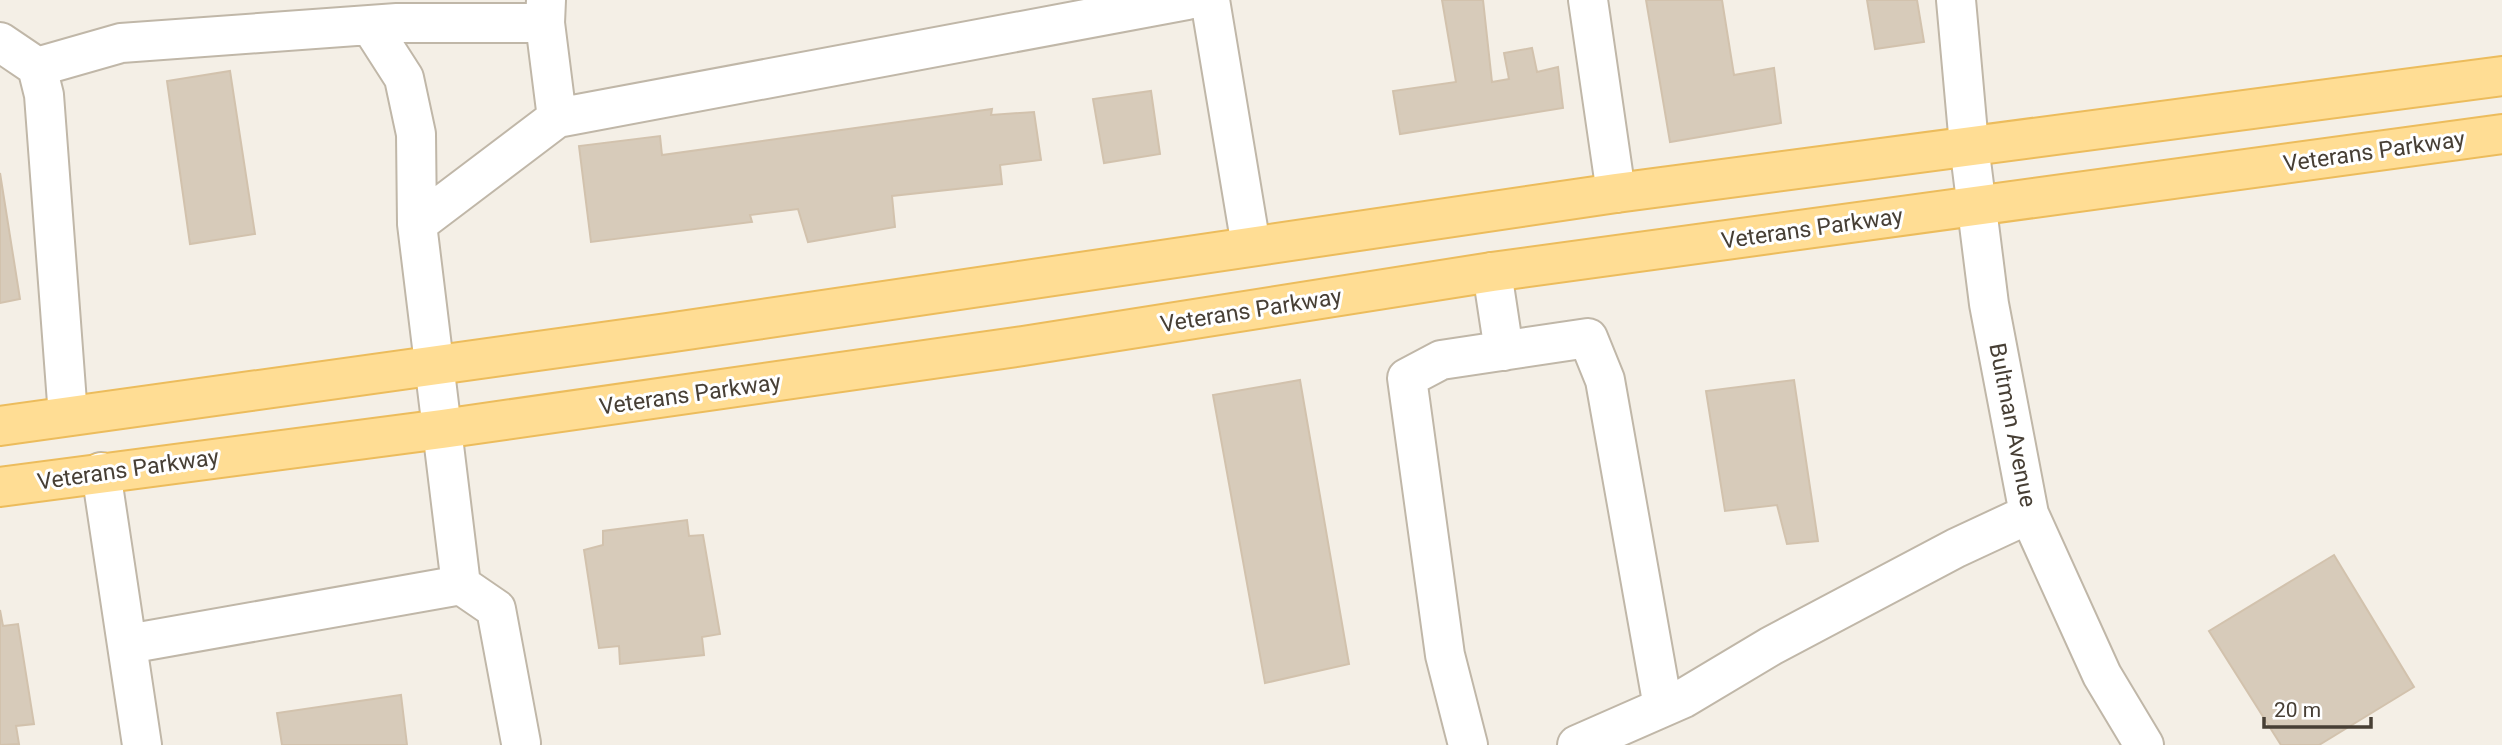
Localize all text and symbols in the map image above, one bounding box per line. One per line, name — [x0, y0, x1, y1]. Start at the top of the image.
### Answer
street label: Veterans Parkway — [2282, 125, 2467, 178]
street label: Veterans Parkway — [1720, 202, 1905, 255]
street label: Veterans Parkway — [1159, 283, 1344, 338]
street label: Bultman Avenue — [1983, 341, 2042, 509]
street label: Veterans Parkway — [598, 368, 783, 421]
street label: Veterans Parkway — [36, 443, 221, 496]
scale bar — [2264, 686, 2371, 730]
text: 20 m — [2274, 698, 2321, 722]

